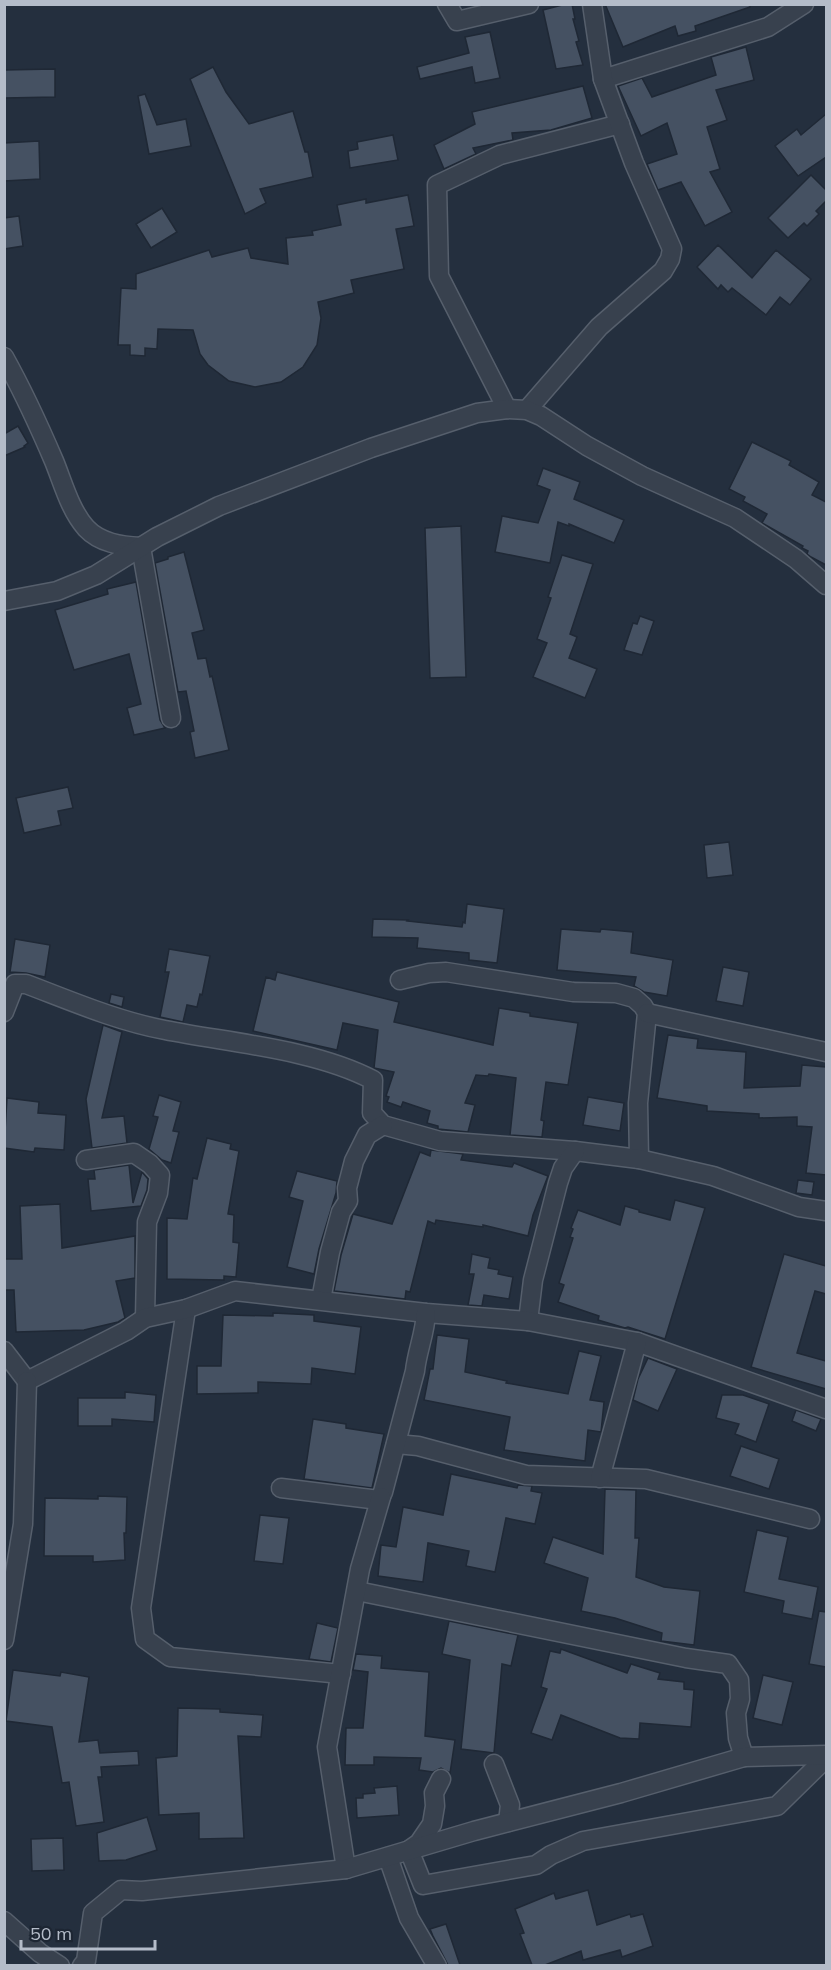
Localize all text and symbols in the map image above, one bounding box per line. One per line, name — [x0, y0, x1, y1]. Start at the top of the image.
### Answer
scale bar — [21, 1913, 154, 1951]
text: 50 m — [30, 1922, 72, 1945]

